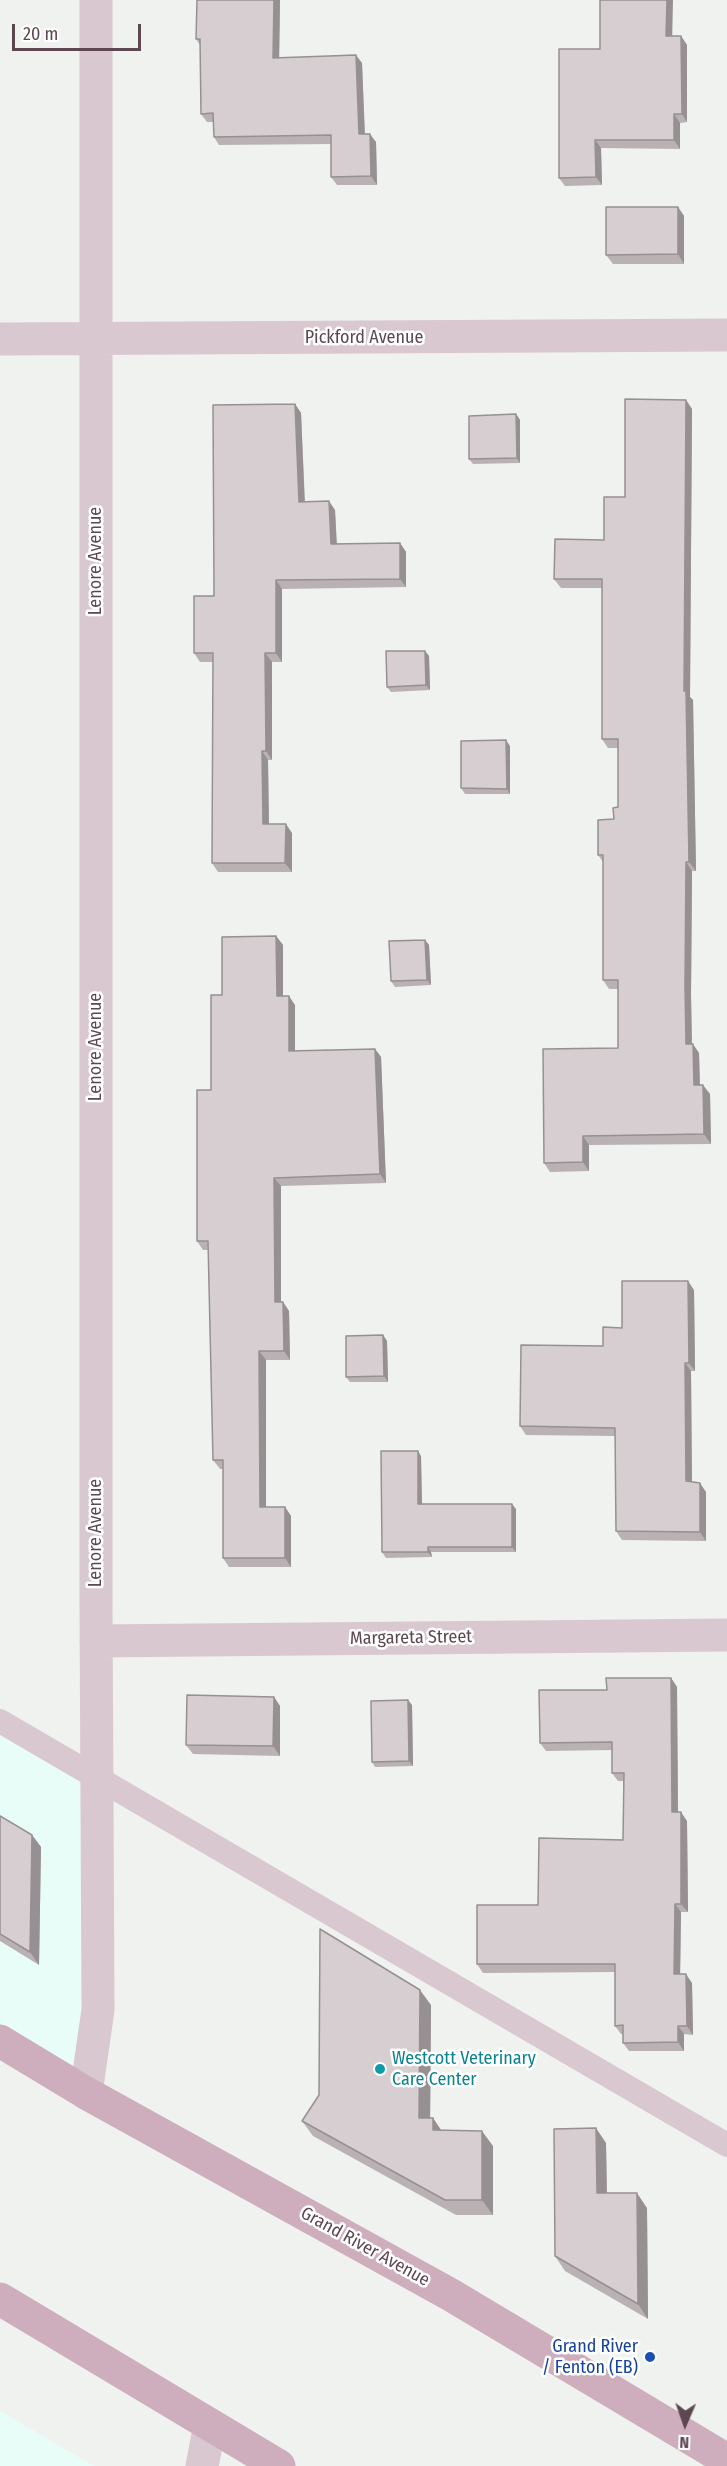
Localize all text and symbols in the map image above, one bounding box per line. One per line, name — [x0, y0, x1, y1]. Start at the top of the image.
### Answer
scale bar — [15, 12, 144, 50]
text: 20 m — [23, 23, 58, 45]
street label: Pickford Avenue — [305, 327, 423, 349]
street label: Lenore Avenue — [85, 507, 107, 615]
street label: Lenore Avenue — [85, 993, 107, 1101]
street label: Lenore Avenue — [85, 1479, 107, 1587]
street label: Margareta Street — [350, 1626, 472, 1650]
place label: Westcott Veterinary Care Center — [392, 2048, 536, 2090]
marker: Westcott Veterinary Care Center — [373, 2062, 387, 2076]
street label: Grand River Avenue — [297, 2203, 433, 2291]
place label: Grand River / Fenton (EB) — [542, 2336, 638, 2378]
marker: Grand River / Fenton (EB) — [643, 2350, 657, 2364]
north arrow — [655, 2394, 715, 2454]
text: N — [679, 2433, 689, 2452]

